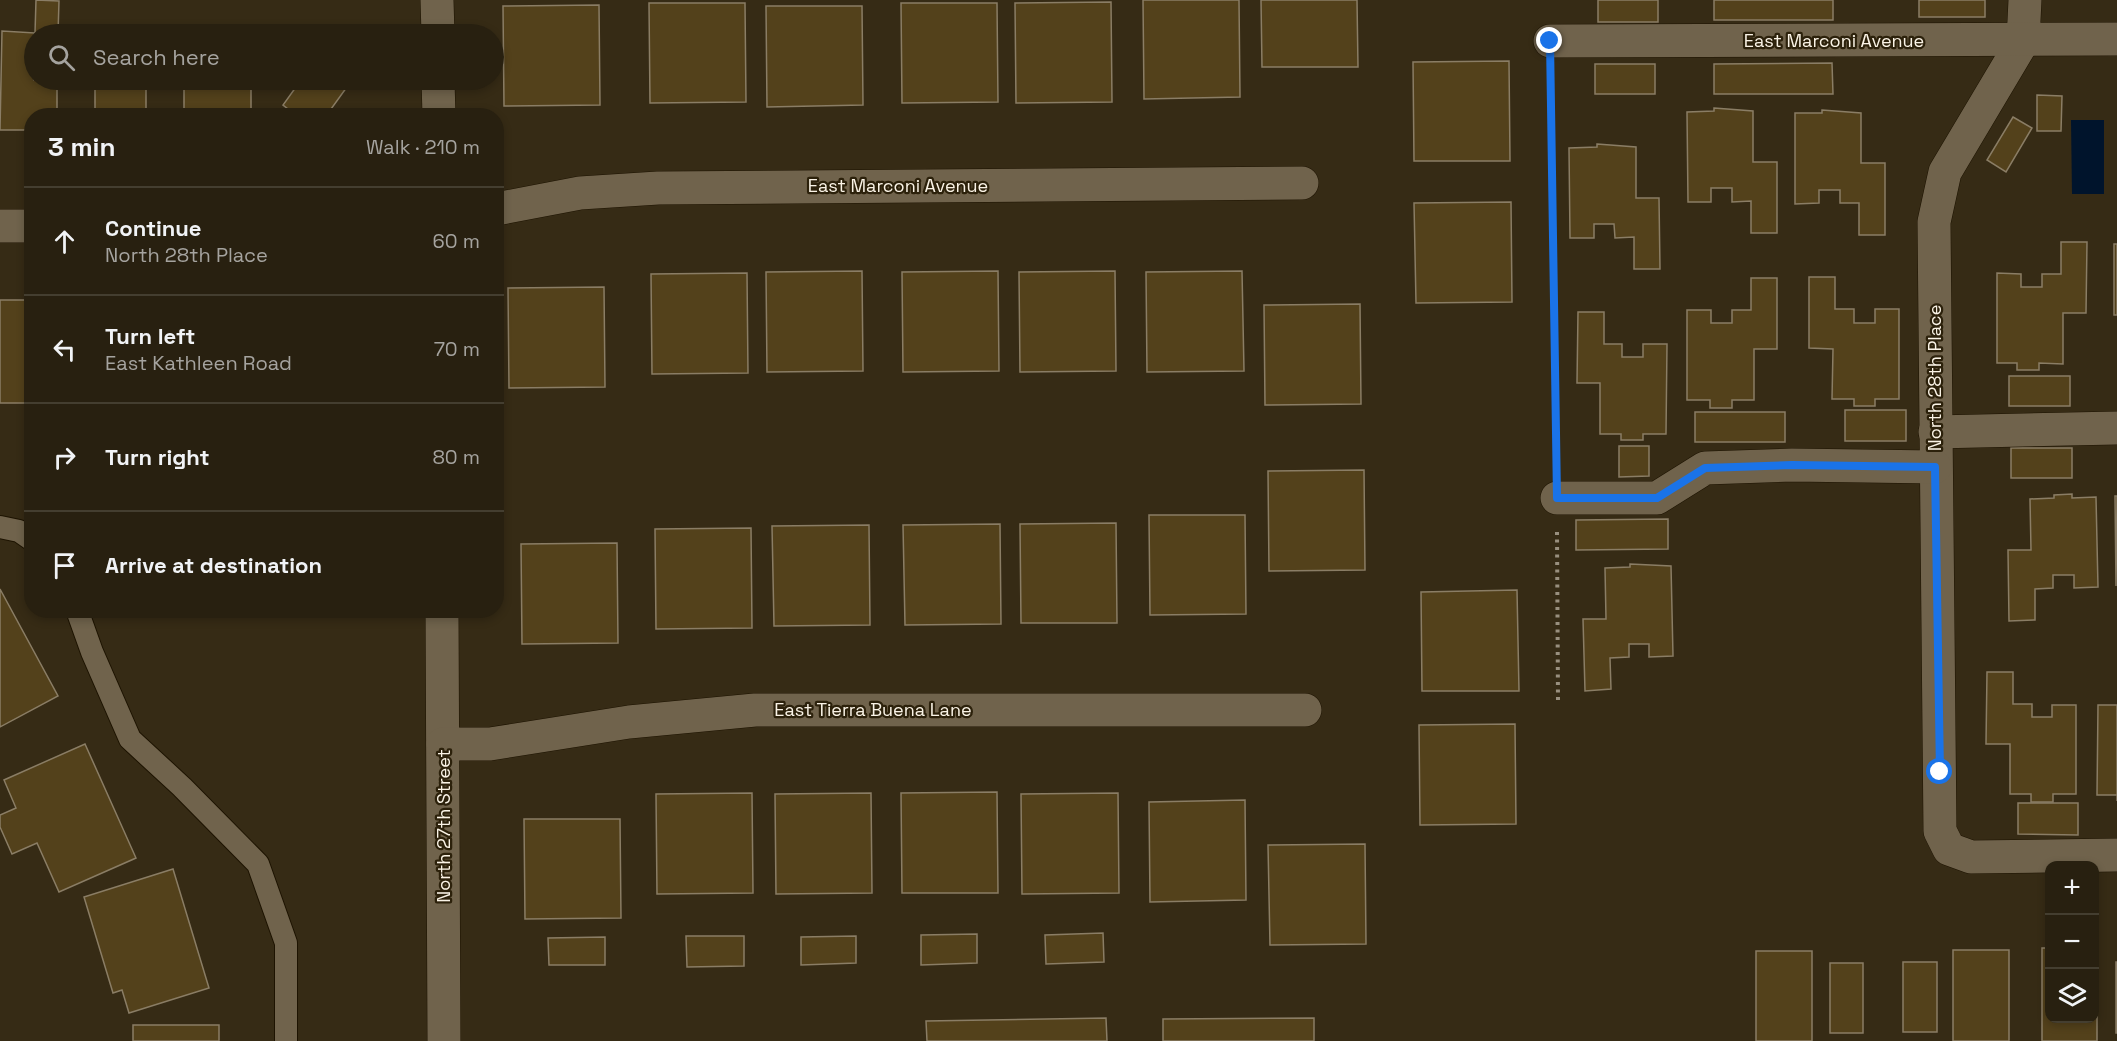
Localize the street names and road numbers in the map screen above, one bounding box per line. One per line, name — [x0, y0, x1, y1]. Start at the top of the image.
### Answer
street label: East Marconi Avenue — [1744, 29, 1924, 52]
street label: East Marconi Avenue — [808, 174, 988, 197]
street label: North 28th Place — [1923, 305, 1946, 451]
street label: East Tierra Buena Lane — [774, 698, 972, 721]
street label: North 27th Street — [432, 749, 455, 903]

